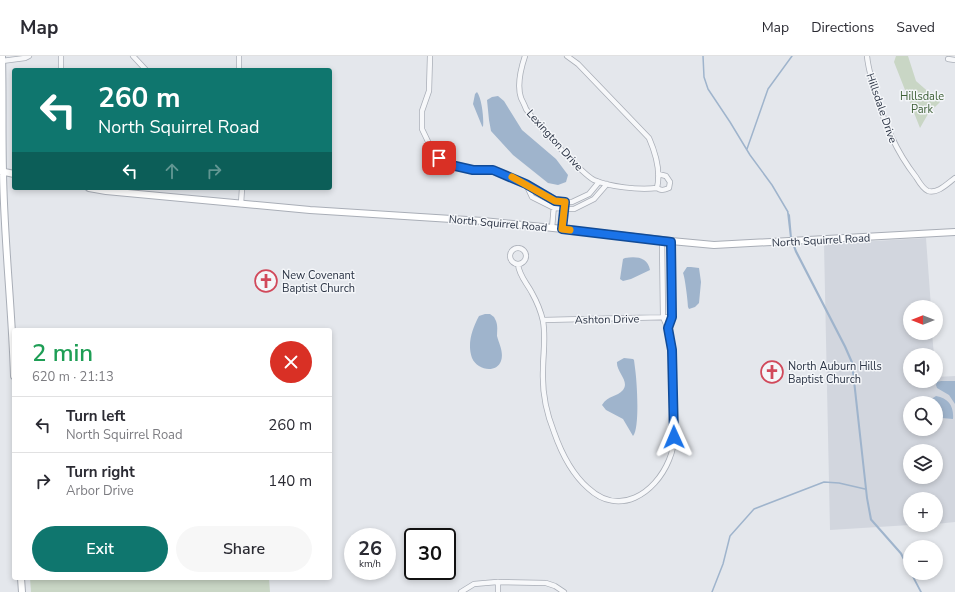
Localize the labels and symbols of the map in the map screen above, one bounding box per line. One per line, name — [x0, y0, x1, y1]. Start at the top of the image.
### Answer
street label: Hillsdale Drive — [863, 71, 901, 145]
park label: Hillsdale Park — [900, 89, 944, 117]
street label: Lexington Drive — [523, 106, 586, 174]
pin — [422, 141, 456, 175]
street label: North Squirrel Road — [448, 212, 548, 235]
street label: North Squirrel Road — [771, 230, 871, 251]
church icon: New Covenant Baptist Church — [253, 268, 279, 294]
place label: New Covenant Baptist Church — [282, 268, 355, 296]
north arrow — [903, 300, 943, 340]
street label: Ashton Drive — [575, 311, 640, 328]
church icon: North Auburn Hills Baptist Church — [759, 359, 785, 385]
place label: North Auburn Hills Baptist Church — [788, 359, 882, 387]
position arrow — [653, 416, 695, 458]
speed limit sign: 30 — [404, 528, 456, 580]

